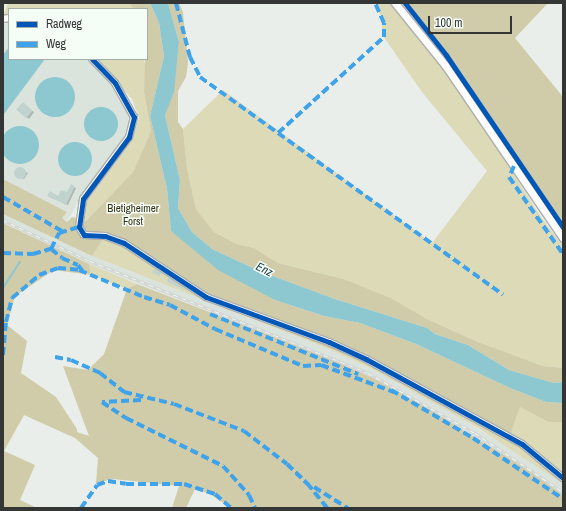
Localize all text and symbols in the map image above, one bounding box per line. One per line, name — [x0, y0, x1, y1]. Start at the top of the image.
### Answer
legend — [8, 8, 148, 60]
scale bar — [430, 8, 514, 34]
text: 100 m — [435, 15, 462, 31]
text: Radweg — [46, 16, 82, 32]
text: Weg — [46, 36, 66, 52]
park label: Bietigheimer Forst — [107, 202, 159, 228]
water label: Enz — [253, 260, 275, 280]

